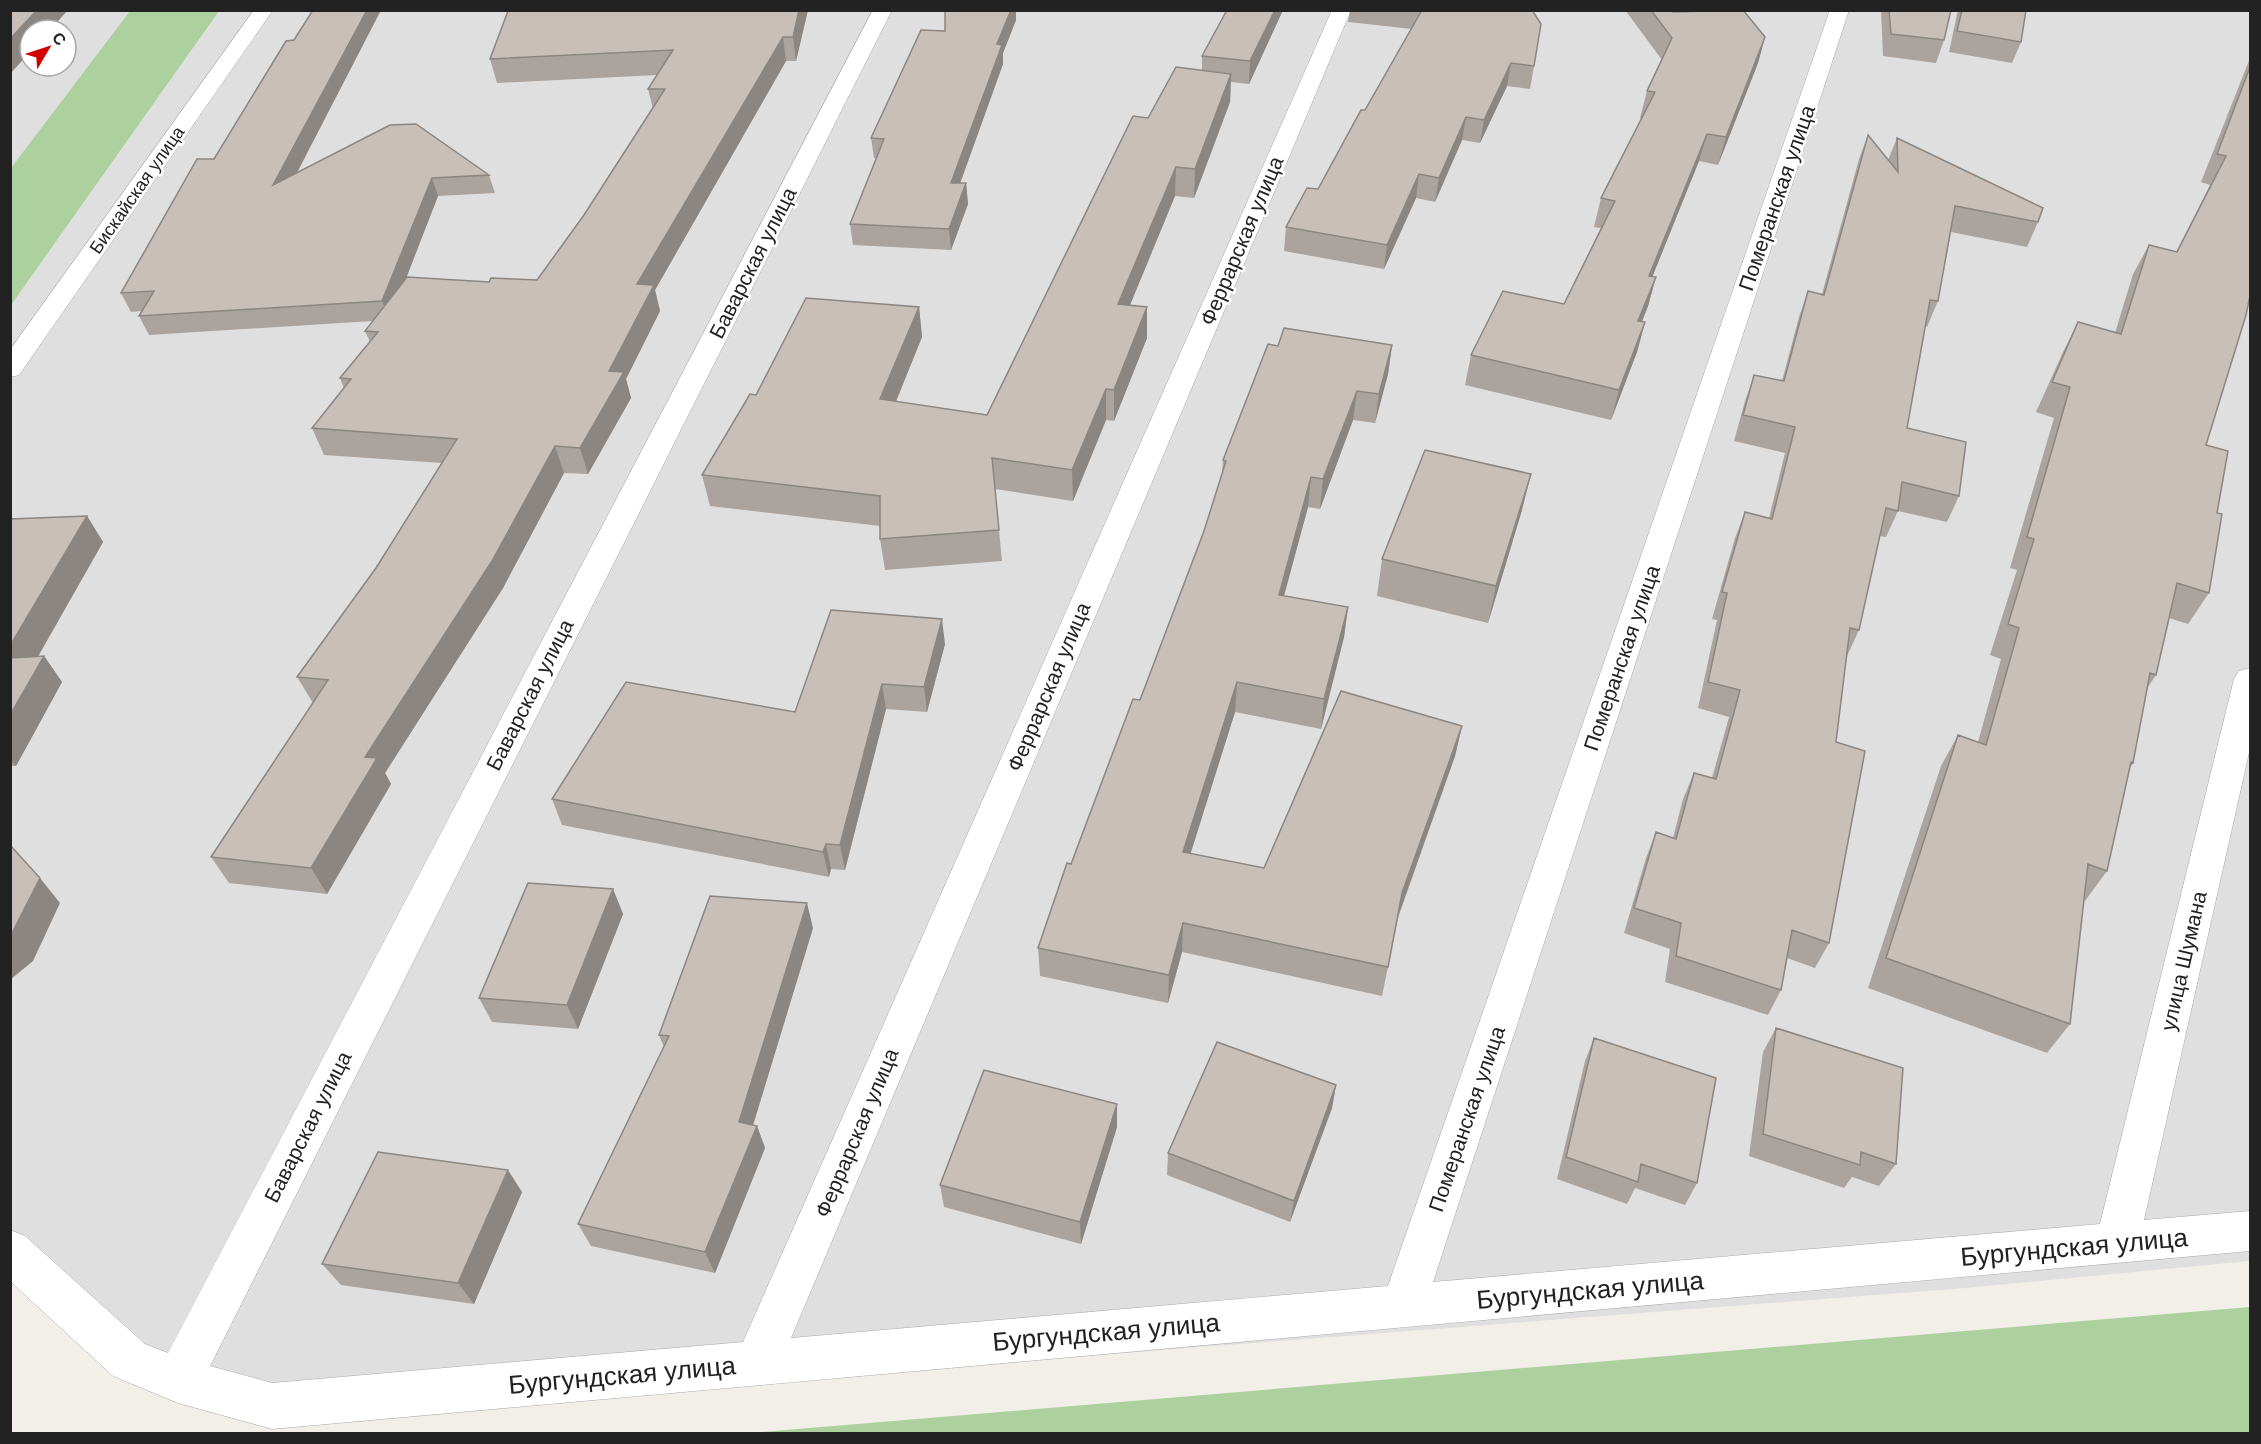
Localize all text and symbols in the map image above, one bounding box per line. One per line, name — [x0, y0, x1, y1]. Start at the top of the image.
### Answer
north arrow — [18, 18, 78, 78]
text: С — [49, 29, 70, 49]
street label: Померанская улица — [1734, 102, 1819, 294]
street label: Бискайская улица — [86, 122, 189, 257]
street label: Феррарская улица — [1196, 153, 1288, 329]
street label: Баварская улица — [705, 183, 801, 342]
street label: Померанская улица — [1579, 562, 1664, 754]
street label: Феррарская улица — [1003, 599, 1095, 775]
street label: Баварская улица — [482, 615, 578, 774]
street label: улица Шумана — [2156, 889, 2211, 1033]
street label: Померанская улица — [1424, 1023, 1509, 1215]
street label: Феррарская улица — [811, 1045, 903, 1221]
street label: Баварская улица — [260, 1047, 356, 1206]
street label: Бургундская улица — [1959, 1222, 2189, 1272]
street label: Бургундская улица — [1475, 1265, 1705, 1315]
street label: Бургундская улица — [991, 1307, 1221, 1357]
street label: Бургундская улица — [507, 1350, 737, 1400]

